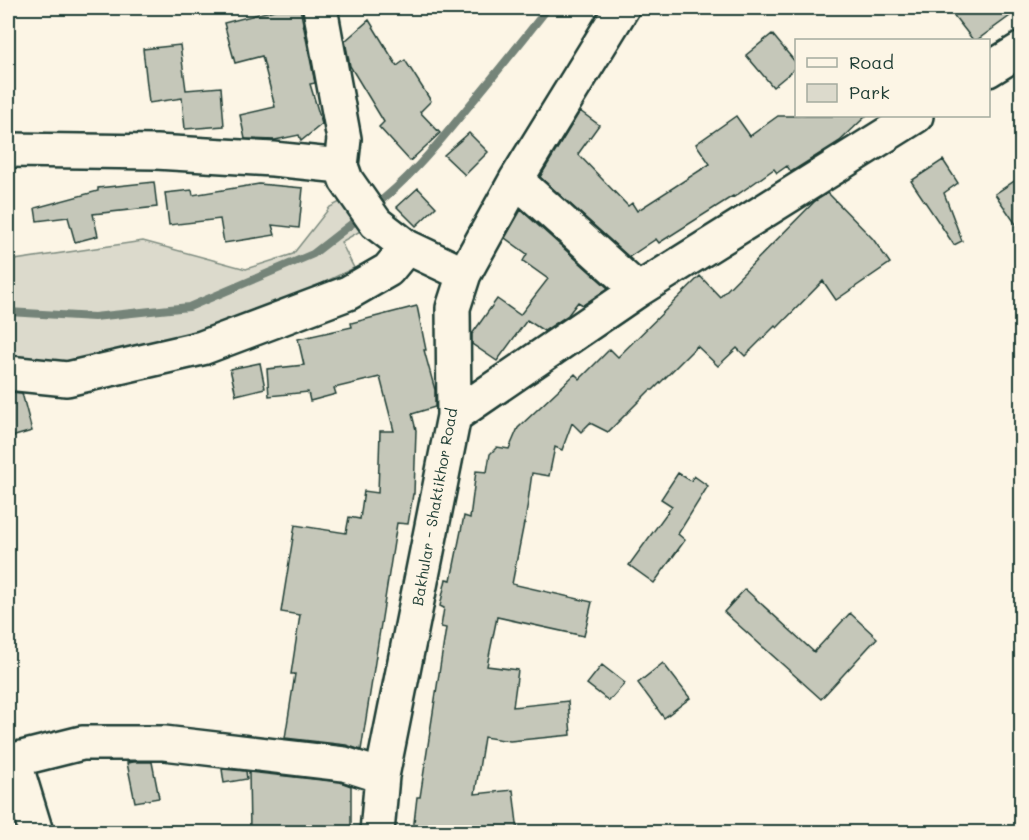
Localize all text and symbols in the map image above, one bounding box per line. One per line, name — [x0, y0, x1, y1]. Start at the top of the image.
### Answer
legend — [795, 39, 990, 117]
text: Road — [849, 50, 894, 74]
text: Park — [849, 80, 890, 104]
street label: Bakhular - Shaktikhor Road — [407, 406, 461, 607]

